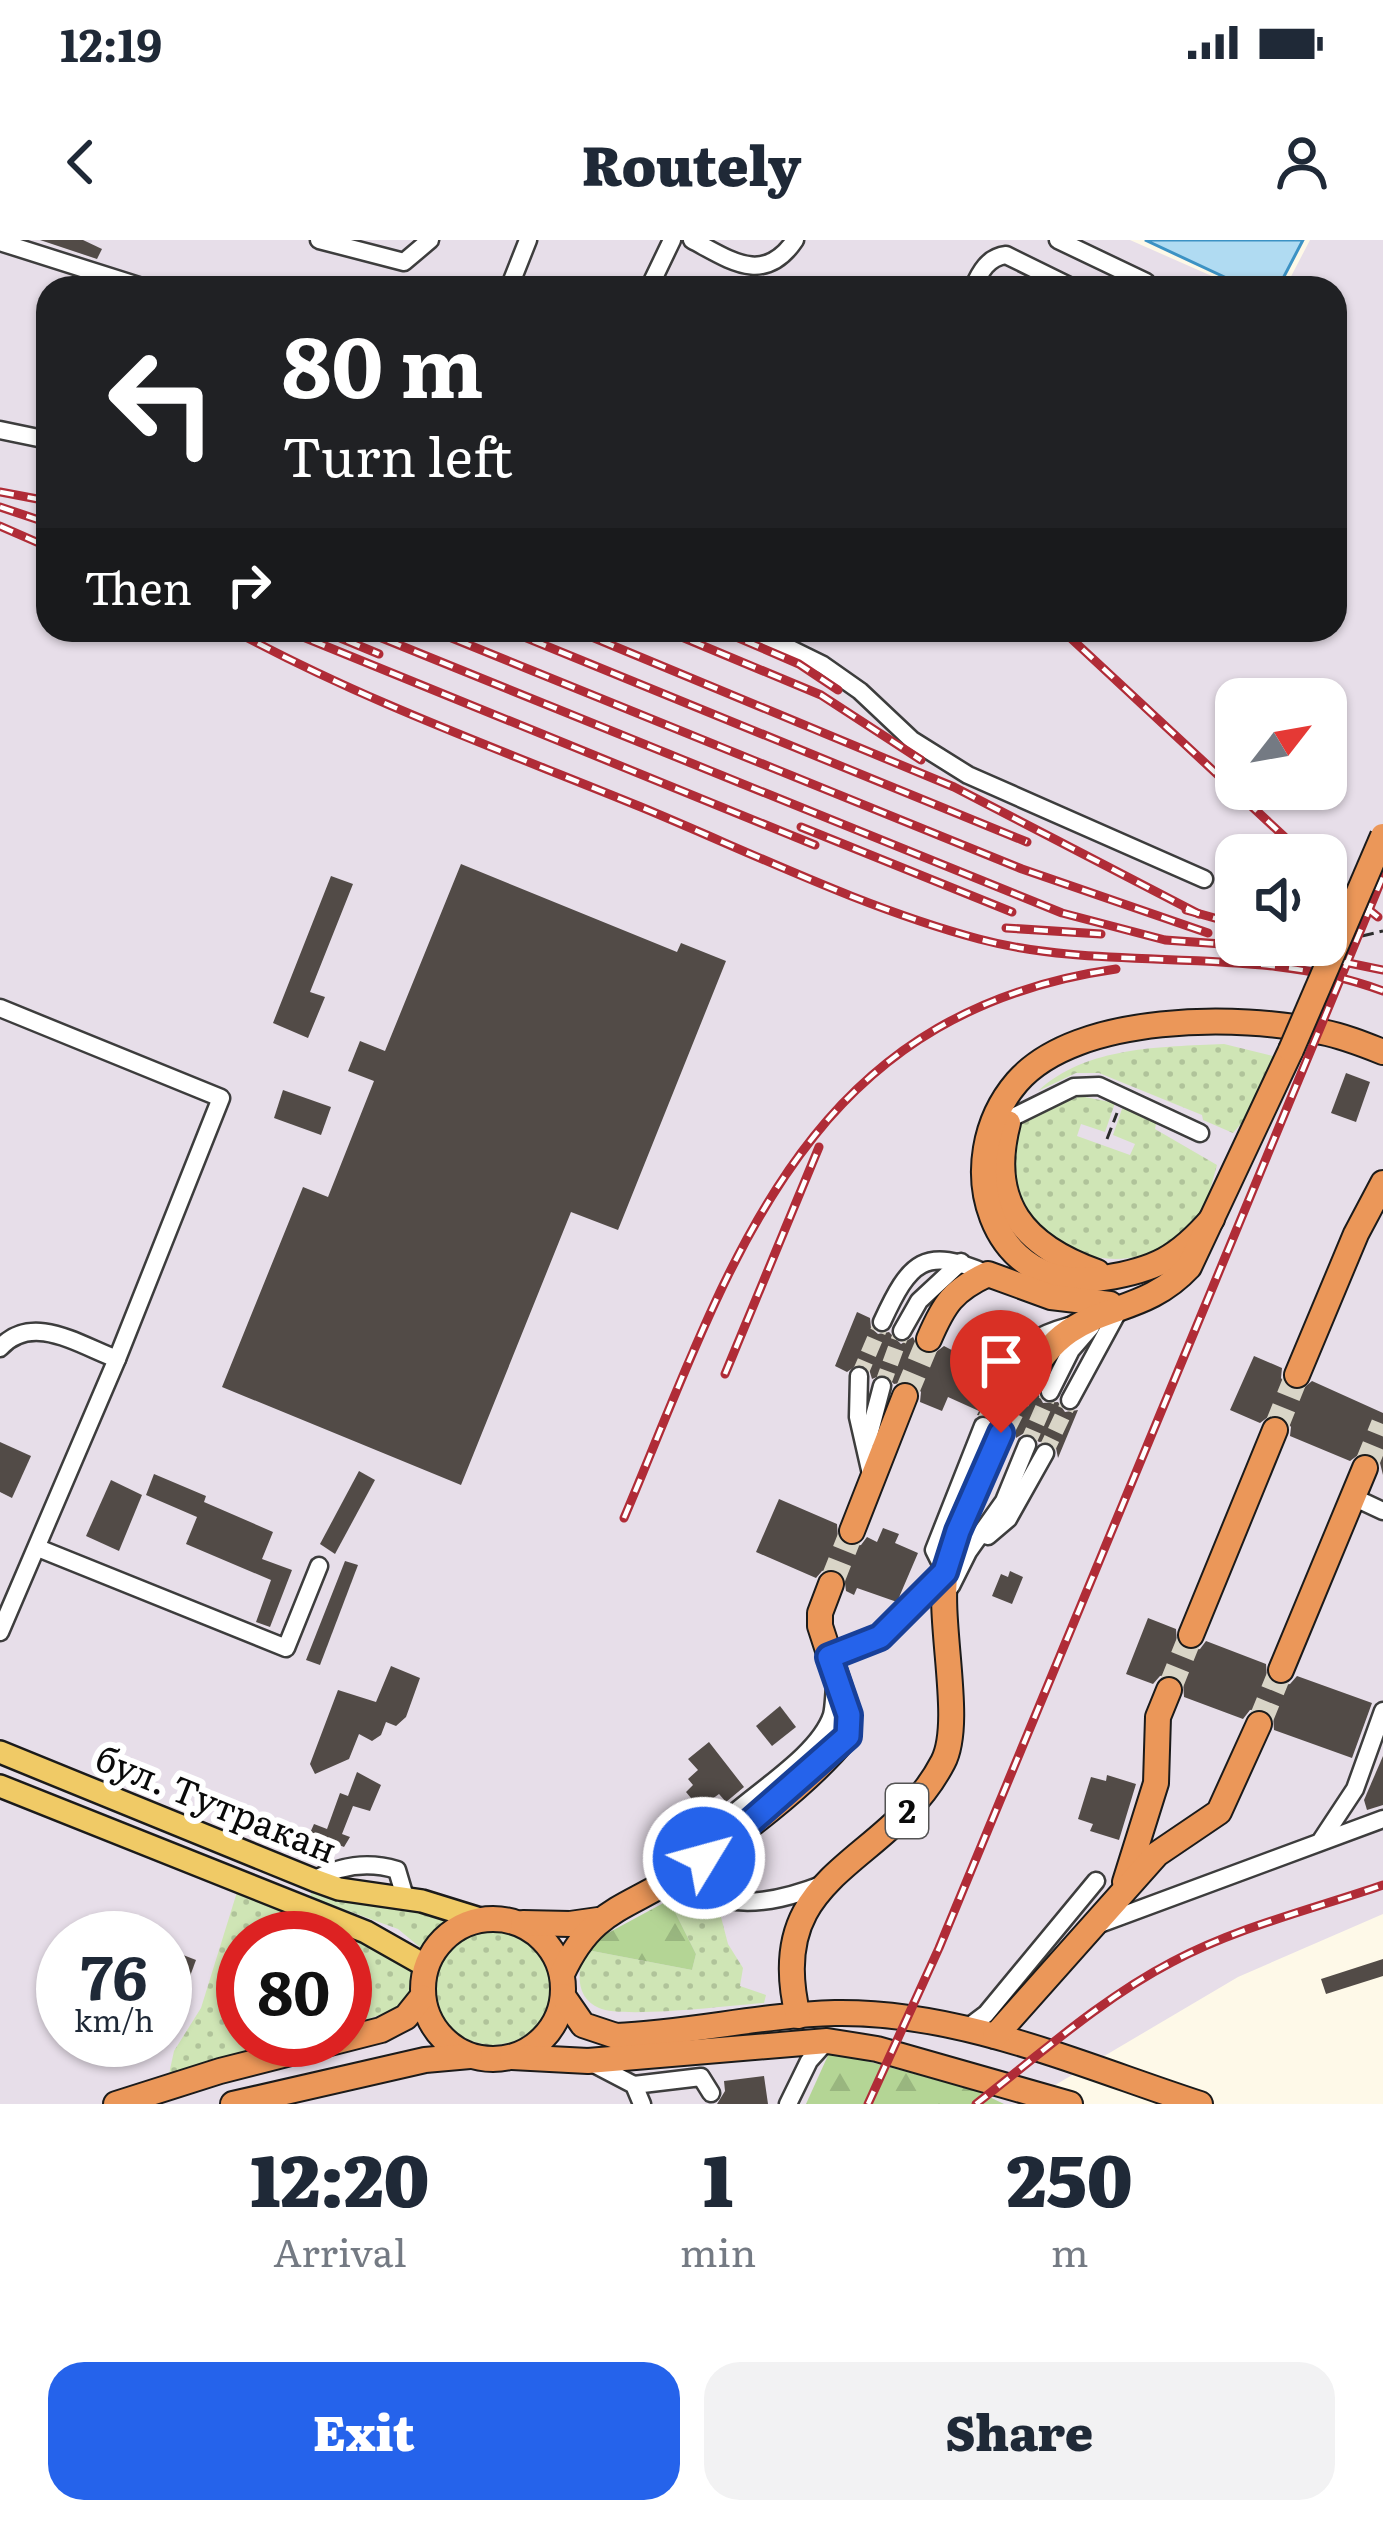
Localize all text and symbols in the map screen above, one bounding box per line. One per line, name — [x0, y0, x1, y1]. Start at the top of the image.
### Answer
text: 12:19 — [60, 9, 162, 76]
text: Routely — [582, 122, 801, 203]
icon: back — [48, 129, 114, 195]
icon: person — [1269, 129, 1335, 195]
text: 80 m — [282, 299, 484, 424]
icon: left — [84, 324, 240, 480]
text: Turn left — [282, 413, 513, 494]
text: Then — [84, 552, 192, 619]
icon: right — [216, 552, 282, 618]
north arrow — [1215, 678, 1347, 810]
map controls — [1215, 678, 1347, 966]
button: sound — [1215, 834, 1347, 966]
pin — [950, 1310, 1052, 1433]
icon: arrive — [968, 1328, 1034, 1394]
street label: бул. Тутракан — [88, 1729, 346, 1874]
road number: 2 — [886, 1784, 928, 1838]
position arrow — [641, 1795, 767, 1921]
speed limit sign: 80 — [216, 1911, 372, 2067]
text: 76 — [81, 1929, 147, 2018]
text: km/h — [74, 1997, 154, 2041]
text: 12:20 — [250, 2122, 430, 2229]
text: 1 — [703, 2122, 733, 2229]
text: 250 — [1007, 2122, 1133, 2229]
text: Arrival — [273, 2221, 406, 2279]
text: min — [680, 2221, 756, 2279]
text: m — [1051, 2221, 1089, 2279]
button: Exit — [48, 2362, 680, 2500]
button: Share — [704, 2362, 1335, 2500]

